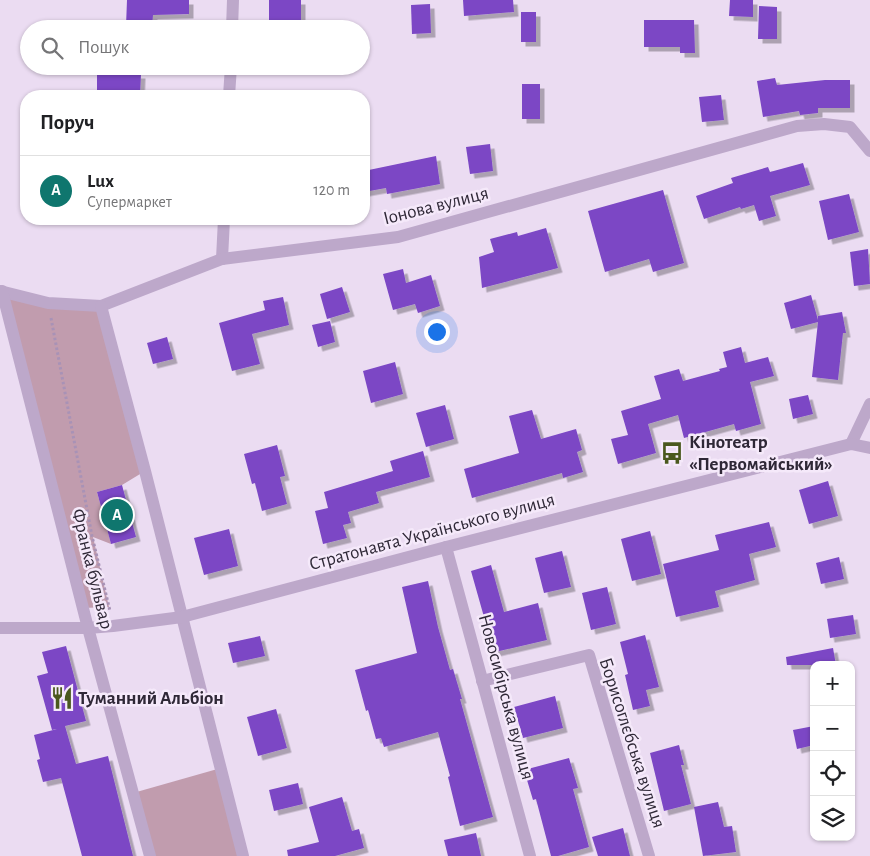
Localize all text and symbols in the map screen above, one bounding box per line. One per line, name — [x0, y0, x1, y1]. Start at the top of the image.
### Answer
search box — [20, 20, 370, 75]
icon: search — [38, 34, 66, 62]
text: Пошук — [78, 38, 129, 57]
text: Поруч — [40, 112, 94, 133]
text: Lux — [87, 172, 114, 191]
text: A — [51, 182, 61, 198]
text: 120 m — [313, 182, 350, 198]
street label: Іонова вулиця — [381, 184, 491, 228]
text: Супермаркет — [87, 194, 172, 210]
your location — [424, 319, 450, 345]
place label: Кінотеатр «Первомайський» — [689, 433, 833, 474]
bus stop icon: Кінотеатр «Первомайський» — [659, 440, 685, 466]
street label: Стратонавта Українського вулиця — [307, 490, 557, 574]
pin: A — [101, 496, 133, 534]
street label: Франка бульвар — [68, 507, 116, 631]
street label: Новосибірська вулиця — [475, 612, 537, 782]
street label: Борисоглєбська вулиця — [595, 655, 669, 831]
map controls — [810, 661, 855, 841]
button: + — [810, 661, 855, 706]
restaurant icon: Туманний Альбіон — [49, 685, 75, 711]
place label: Туманний Альбіон — [78, 689, 224, 708]
button: − — [810, 706, 855, 751]
button: locate — [810, 751, 855, 796]
button: layers — [810, 796, 855, 841]

